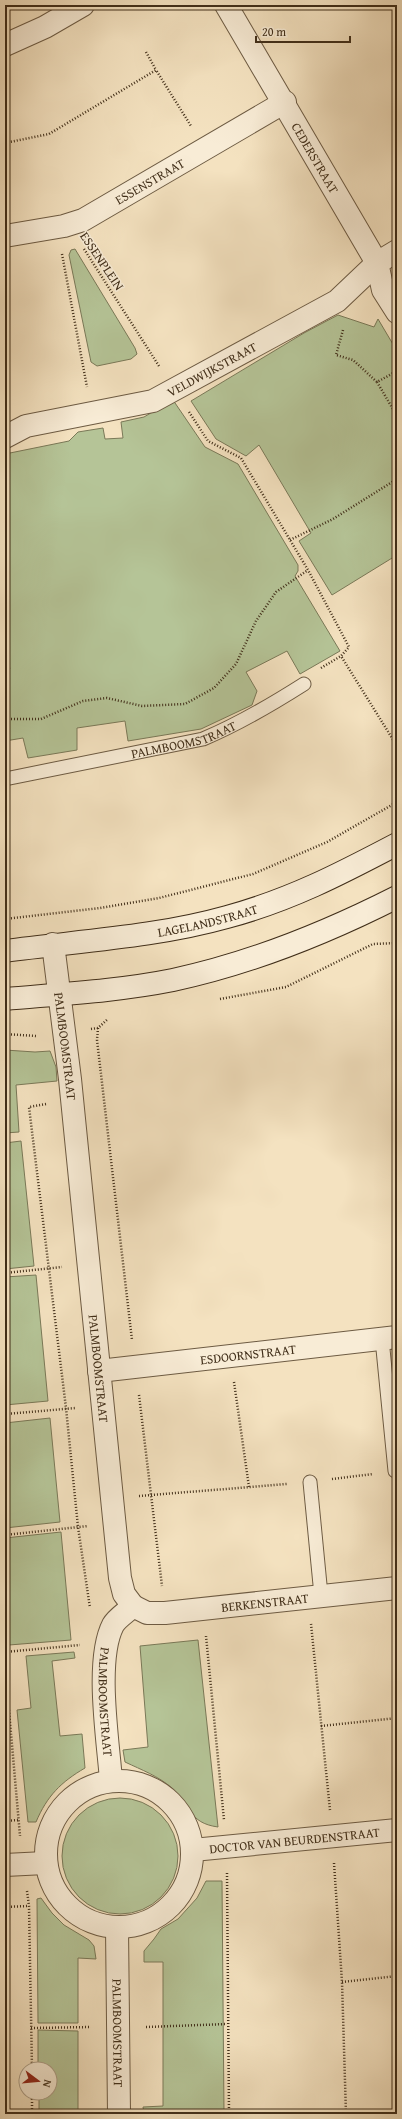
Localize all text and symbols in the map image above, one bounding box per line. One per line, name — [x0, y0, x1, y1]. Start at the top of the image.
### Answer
scale bar — [256, 18, 350, 44]
text: 20 m — [262, 23, 286, 40]
street label: CEDERSTRAAT — [287, 119, 344, 197]
street label: ESSENSTRAAT — [111, 153, 189, 209]
street label: ESSENPLEIN — [75, 228, 129, 294]
street label: VELDWIJKSTRAAT — [163, 337, 261, 401]
street label: PALMBOOMSTRAAT — [129, 715, 240, 763]
street label: LAGELANDSTRAAT — [156, 899, 261, 941]
street label: PALMBOOMSTRAAT — [50, 991, 82, 1102]
street label: PALMBOOMSTRAAT — [84, 1314, 114, 1424]
street label: ESDOORNSTRAAT — [199, 1339, 298, 1369]
street label: BERKENSTRAAT — [220, 1588, 310, 1616]
street label: PALMBOOMSTRAAT — [94, 1646, 118, 1758]
street label: DOCTOR VAN BEURDENSTRAAT — [208, 1822, 382, 1858]
street label: PALMBOOMSTRAAT — [108, 1979, 128, 2088]
north arrow — [18, 2061, 58, 2101]
text: N — [39, 2078, 56, 2090]

